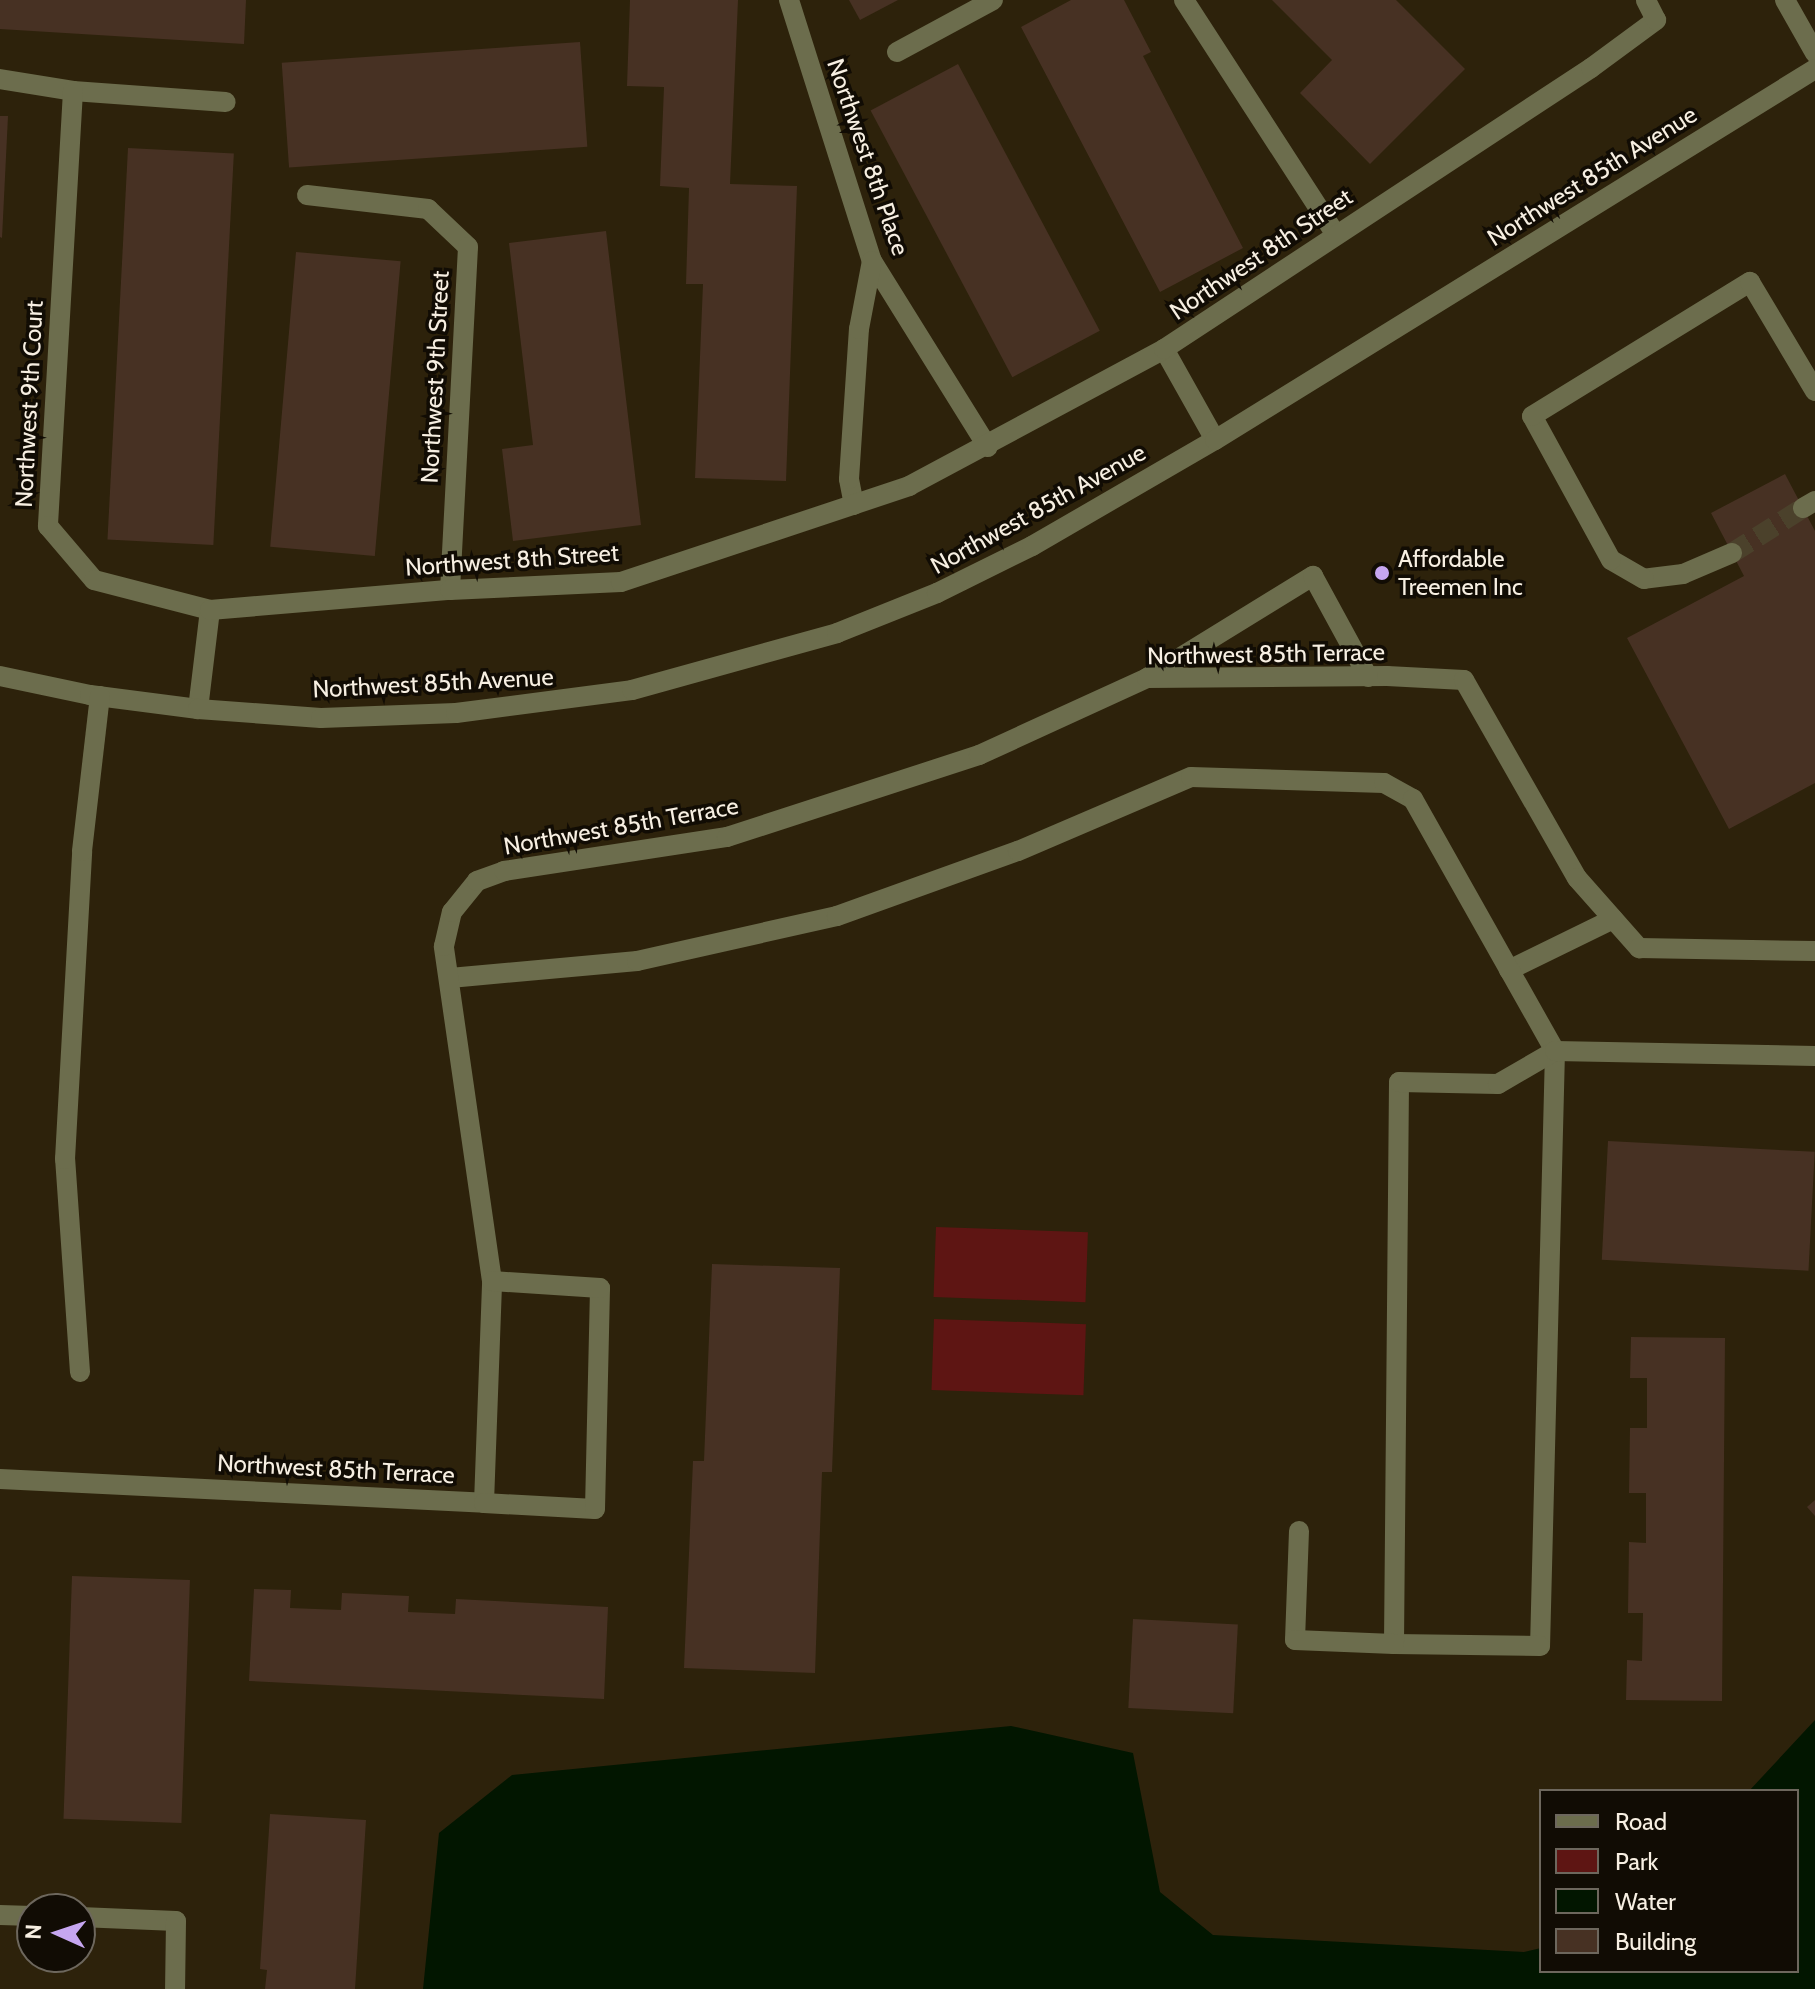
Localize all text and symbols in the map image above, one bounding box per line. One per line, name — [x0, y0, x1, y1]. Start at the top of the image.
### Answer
street label: Northwest 8th Place — [821, 55, 915, 259]
street label: Northwest 85th Avenue — [1482, 100, 1702, 252]
street label: Northwest 8th Street — [1164, 182, 1358, 326]
street label: Northwest 9th Street — [415, 270, 455, 484]
street label: Northwest 9th Court — [9, 300, 49, 508]
street label: Northwest 85th Avenue — [925, 438, 1151, 580]
street label: Northwest 8th Street — [404, 538, 620, 582]
place label: Affordable Treemen Inc — [1398, 545, 1523, 601]
marker: Affordable Treemen Inc — [1373, 564, 1391, 582]
street label: Northwest 85th Terrace — [1147, 638, 1385, 670]
street label: Northwest 85th Avenue — [312, 662, 554, 704]
street label: Northwest 85th Terrace — [501, 791, 741, 861]
street label: Northwest 85th Terrace — [216, 1448, 456, 1490]
legend — [1539, 1789, 1799, 1973]
text: Road — [1615, 1807, 1667, 1836]
text: Park — [1615, 1847, 1658, 1876]
text: Water — [1615, 1887, 1676, 1916]
north arrow — [16, 1893, 96, 1973]
text: N — [20, 1923, 47, 1940]
text: Building — [1615, 1927, 1696, 1956]

